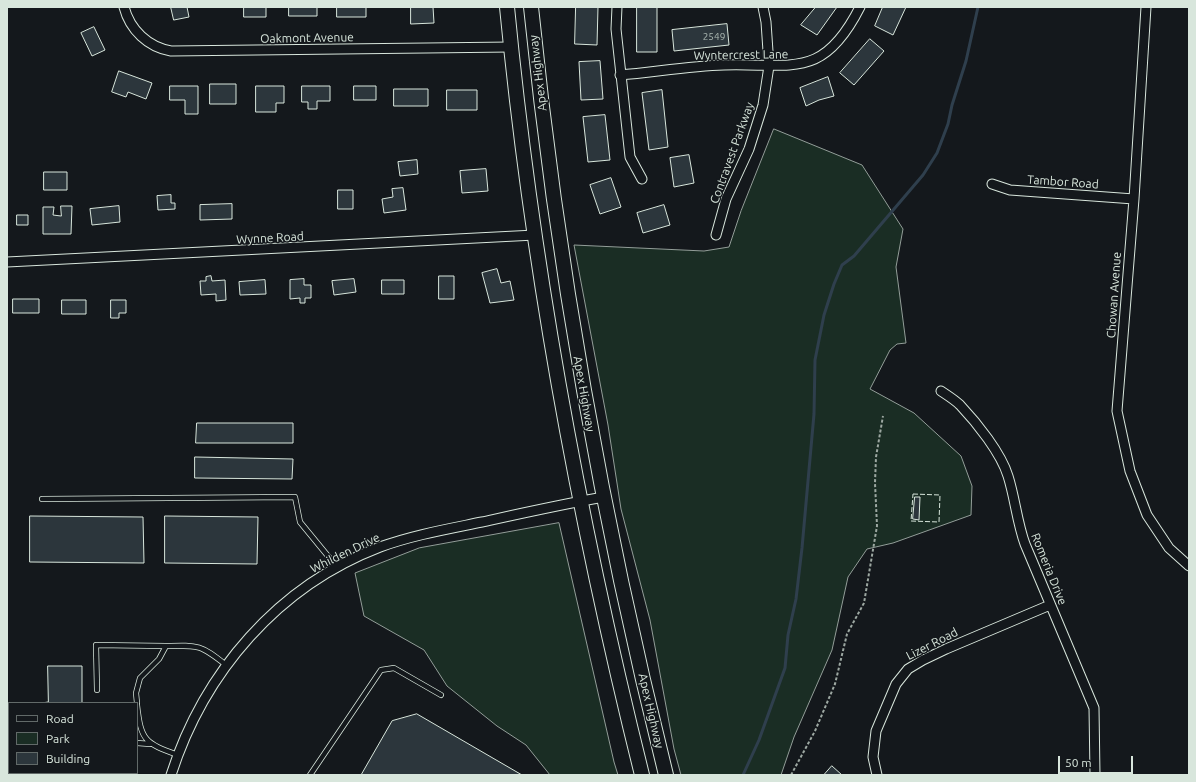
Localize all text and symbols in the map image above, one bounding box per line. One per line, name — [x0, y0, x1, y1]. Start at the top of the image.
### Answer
street label: Oakmont Avenue — [260, 30, 354, 46]
house number: 2549 — [703, 31, 725, 43]
street label: Apex Highway — [526, 34, 550, 112]
street label: Wyntercrest Lane — [693, 47, 789, 63]
street label: Contravest Parkway — [707, 100, 757, 206]
street label: Tambor Road — [1027, 172, 1099, 192]
street label: Wynne Road — [236, 229, 304, 247]
street label: Chowan Avenue — [1104, 251, 1124, 339]
street label: Apex Highway — [570, 355, 598, 433]
street label: Whilden Drive — [308, 530, 382, 576]
street label: Romeria Drive — [1028, 531, 1070, 607]
street label: Lizer Road — [904, 625, 960, 663]
street label: Apex Highway — [635, 672, 667, 750]
legend — [8, 702, 138, 774]
text: Road — [46, 712, 74, 725]
text: Park — [46, 732, 70, 745]
scale bar — [1060, 748, 1135, 774]
text: Building — [46, 752, 90, 765]
text: 50 m — [1065, 756, 1092, 769]

